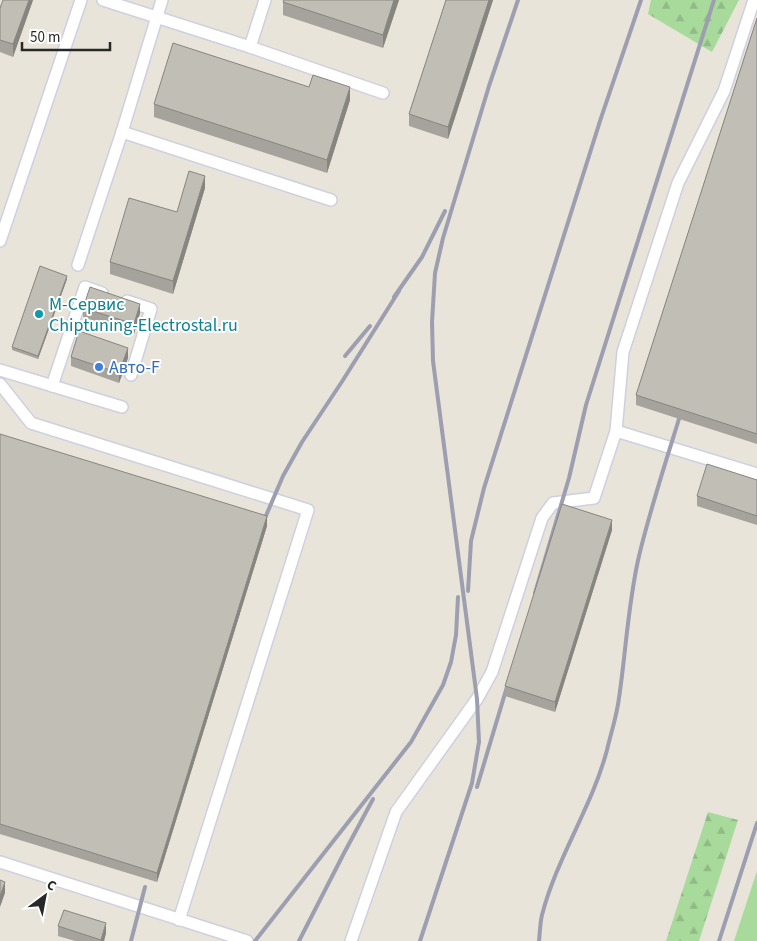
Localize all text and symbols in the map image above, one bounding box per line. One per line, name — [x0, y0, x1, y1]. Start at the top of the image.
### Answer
scale bar — [22, 20, 110, 52]
text: 50 m — [30, 27, 60, 48]
place label: M-Сервис Chiptuning-Electrostal.ru — [49, 292, 238, 338]
marker: M-Сервис Chiptuning-Electrostal.ru — [33, 308, 45, 320]
place label: Авто-F — [109, 355, 160, 380]
marker: Авто-F — [93, 361, 105, 373]
north arrow — [20, 871, 70, 921]
text: С — [43, 875, 60, 896]

